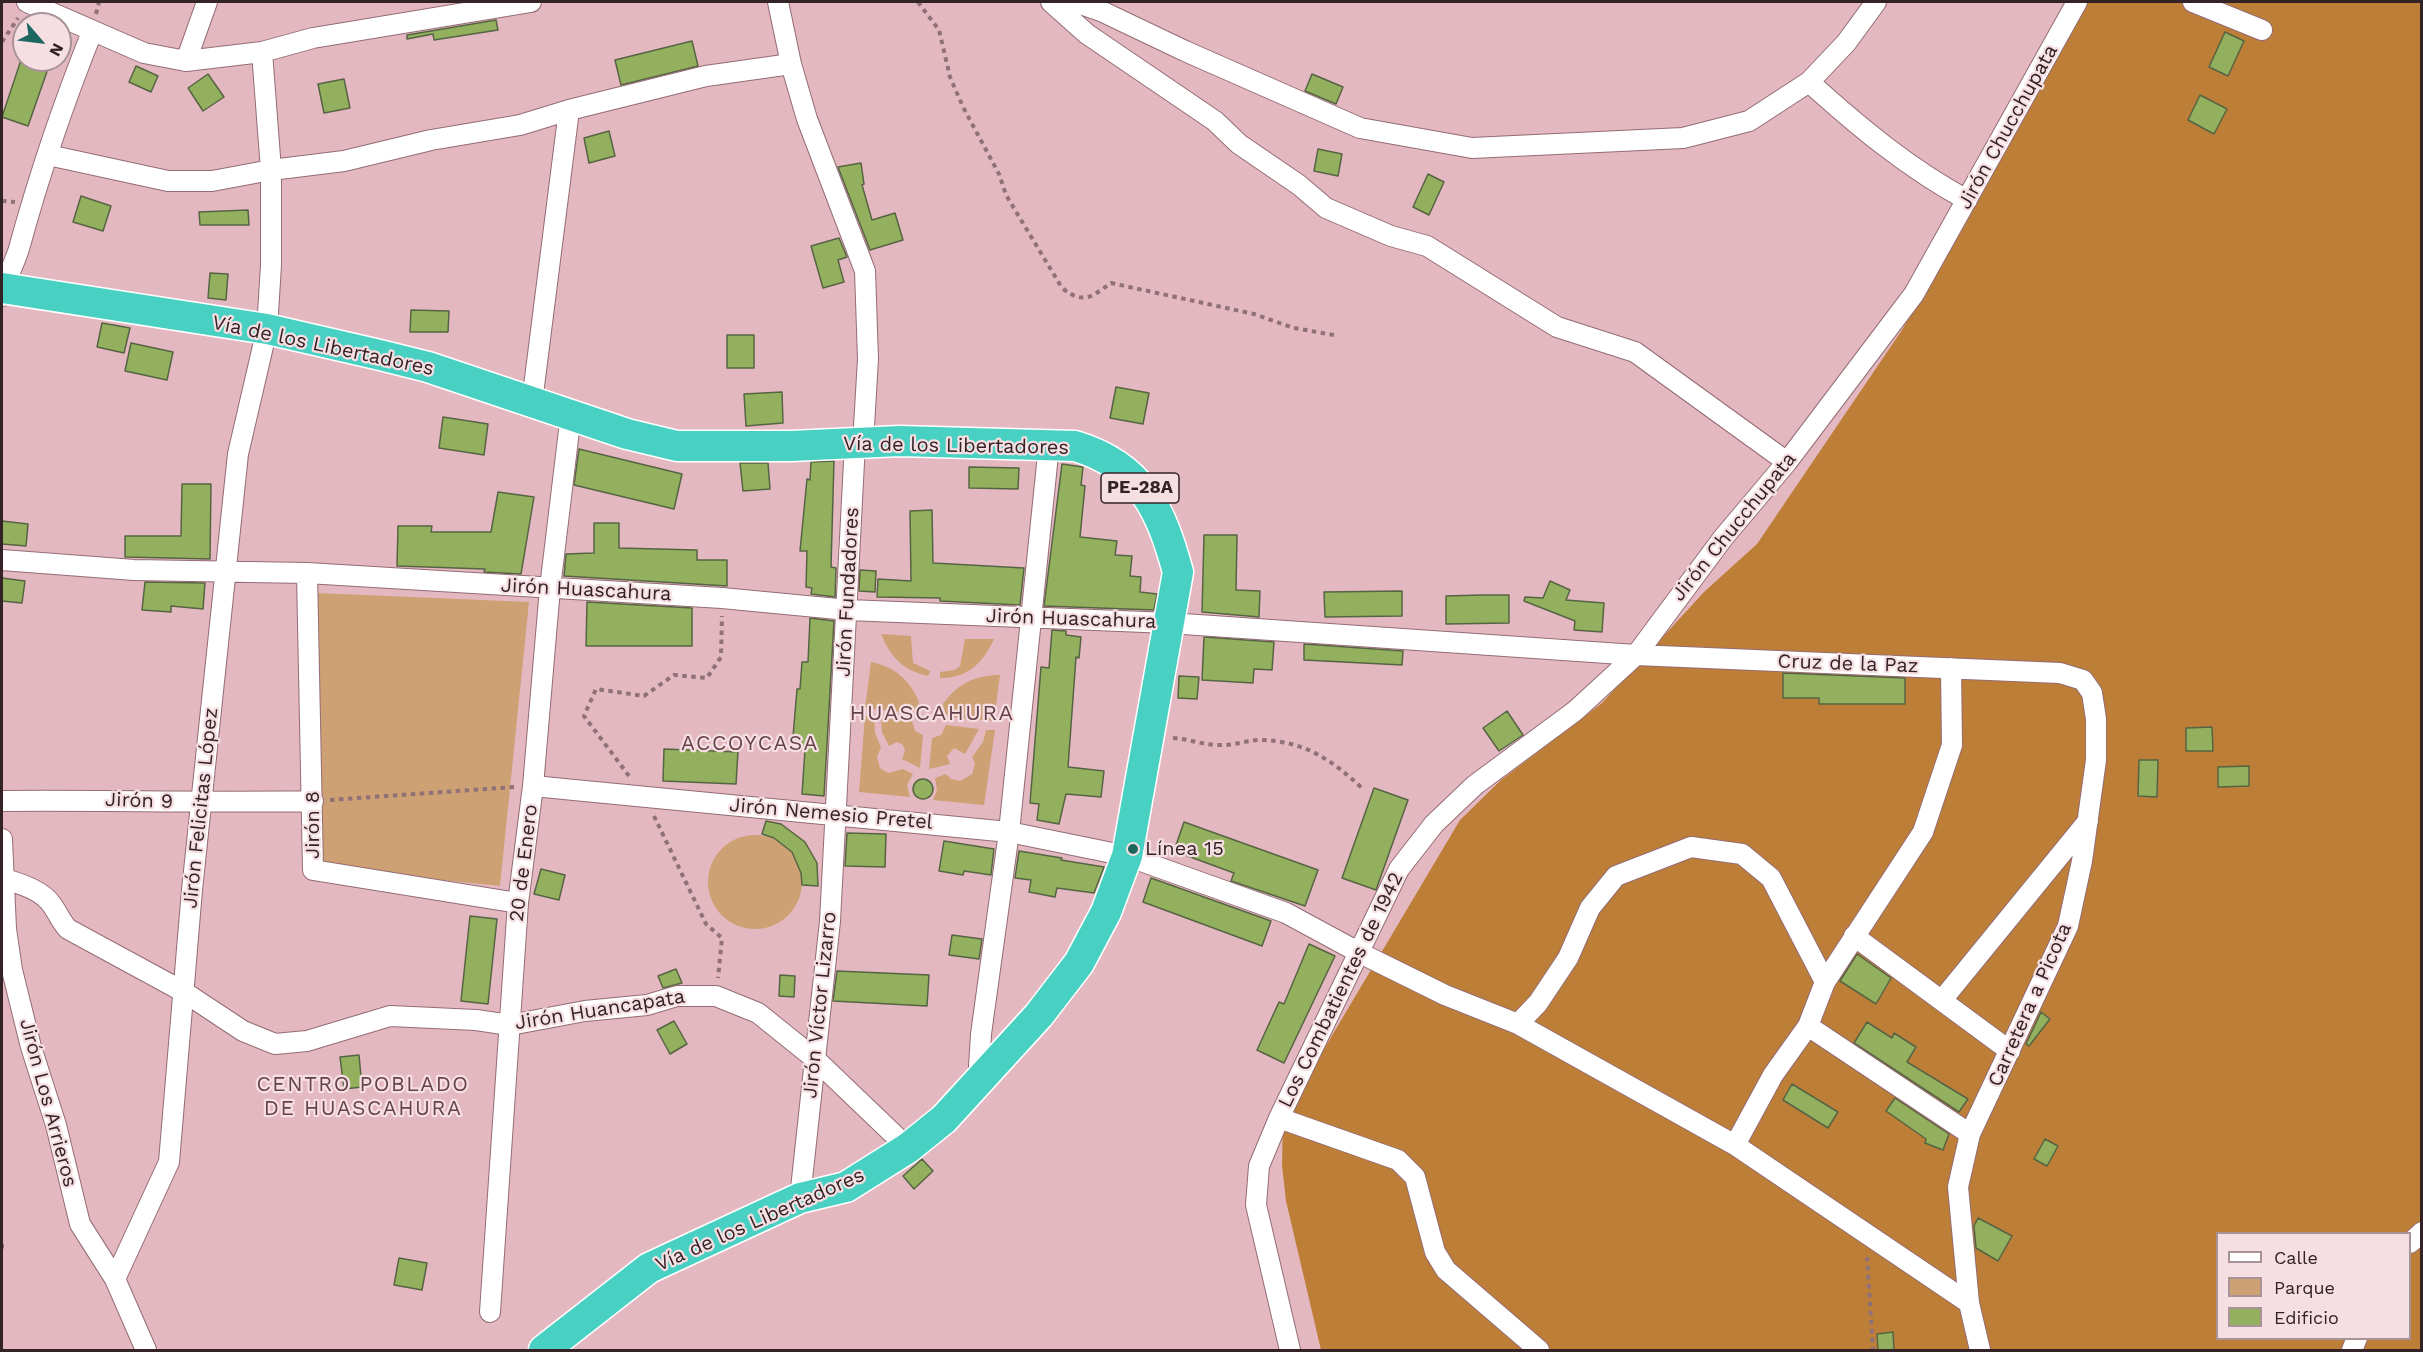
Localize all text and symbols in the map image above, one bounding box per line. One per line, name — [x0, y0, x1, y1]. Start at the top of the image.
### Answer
north arrow — [12, 12, 72, 72]
text: N — [45, 40, 68, 59]
street label: Jirón Chucchupata — [1953, 41, 2063, 213]
street label: Vía de los Libertadores — [210, 311, 436, 381]
street label: Vía de los Libertadores — [843, 432, 1069, 460]
street label: Jirón Chucchupata — [1667, 448, 1801, 606]
road number: PE-28A — [1101, 473, 1179, 503]
street label: Jirón Fundadores — [832, 506, 864, 678]
street label: Jirón Huascahura — [500, 574, 672, 606]
street label: Jirón Huascahura — [985, 604, 1157, 634]
street label: Cruz de la Paz — [1777, 650, 1919, 678]
district label: HUASCAHURA — [849, 701, 1015, 727]
street label: Jirón Felicitas López — [179, 706, 223, 910]
district label: ACCOYCASA — [681, 731, 819, 757]
street label: Jirón 9 — [105, 788, 173, 814]
street label: Jirón 8 — [301, 791, 325, 859]
street label: Jirón Nemesio Pretel — [728, 793, 934, 835]
street label: 20 de Enero — [505, 803, 543, 923]
place label: Línea 15 — [1145, 837, 1224, 861]
marker: Línea 15 — [1126, 842, 1140, 856]
street label: Los Combatientes de 1942 — [1273, 868, 1409, 1112]
street label: Jirón Víctor Lizarro — [798, 910, 842, 1100]
street label: Carretera a Picota — [1983, 919, 2077, 1091]
street label: Jirón Huancapata — [513, 985, 687, 1035]
street label: Jirón Los Arrieros — [14, 1016, 82, 1190]
district label: CENTRO POBLADO DE HUASCAHURA — [256, 1072, 470, 1122]
street label: Vía de los Libertadores — [652, 1163, 868, 1277]
legend — [2216, 1232, 2411, 1340]
text: Calle — [2274, 1247, 2318, 1268]
text: Parque — [2274, 1277, 2335, 1298]
text: Edificio — [2274, 1307, 2339, 1328]

